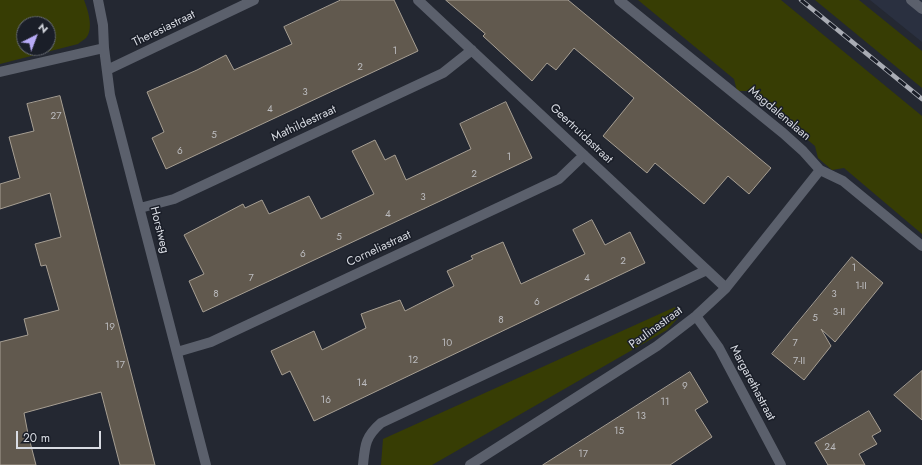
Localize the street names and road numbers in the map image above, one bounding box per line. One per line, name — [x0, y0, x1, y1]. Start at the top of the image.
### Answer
street label: Theresiastraat — [130, 8, 198, 50]
street label: Magdalenalaan — [745, 84, 813, 144]
street label: Geertruidastraat — [546, 101, 616, 167]
street label: Mathildestraat — [269, 103, 339, 145]
street label: Horstweg — [146, 205, 172, 255]
street label: Corneliastraat — [345, 228, 413, 270]
street label: Paulinastraat — [626, 304, 686, 352]
street label: Margarethastraat — [726, 343, 778, 423]

